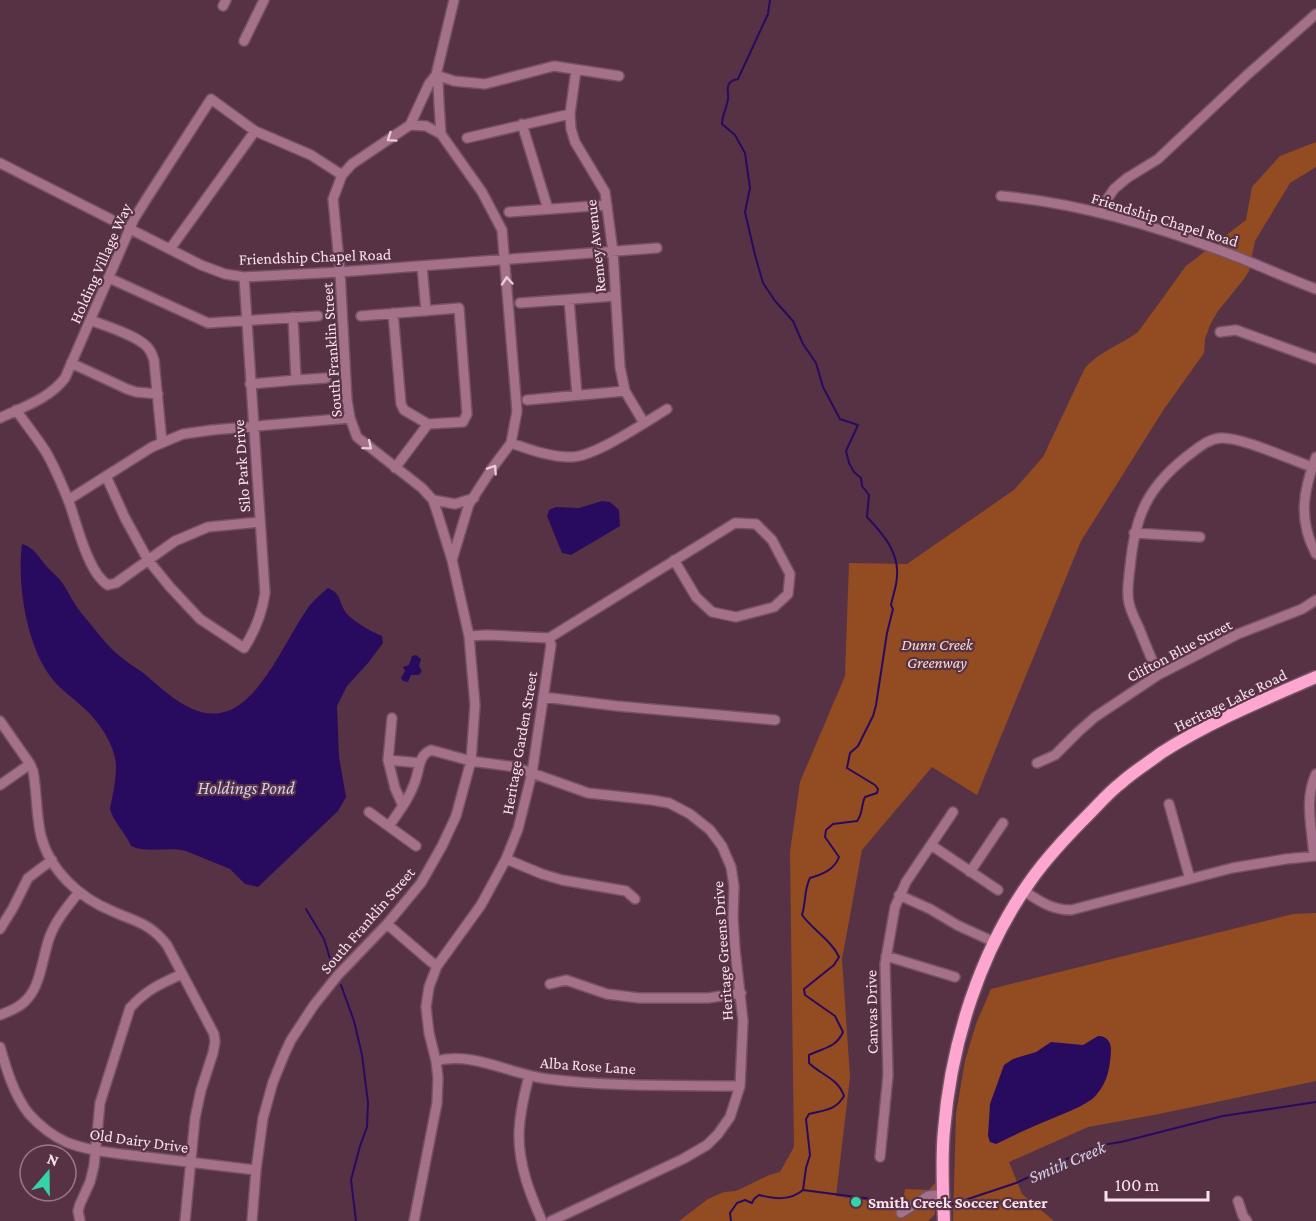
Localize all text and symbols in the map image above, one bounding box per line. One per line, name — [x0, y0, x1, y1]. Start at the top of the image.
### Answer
one-way arrow — [387, 131, 398, 142]
street label: Friendship Chapel Road — [1089, 189, 1241, 251]
street label: Remey Avenue — [582, 199, 610, 293]
street label: Holding Village Way — [66, 200, 136, 326]
street label: Friendship Chapel Road — [238, 245, 392, 269]
one-way arrow — [501, 276, 514, 285]
street label: South Franklin Street — [318, 281, 345, 418]
street label: Silo Park Drive — [230, 419, 253, 513]
one-way arrow — [361, 439, 372, 450]
one-way arrow — [486, 464, 497, 475]
street label: Clifton Blue Street — [1124, 615, 1235, 685]
park label: Dunn Creek Greenway — [901, 636, 974, 672]
street label: Heritage Lake Road — [1171, 666, 1290, 736]
street label: Heritage Garden Street — [499, 669, 542, 816]
water label: Holdings Pond — [197, 778, 295, 798]
street label: South Franklin Street — [317, 863, 419, 977]
street label: Heritage Greens Drive — [709, 881, 737, 1021]
street label: Canvas Drive — [862, 970, 881, 1054]
street label: Alba Rose Lane — [540, 1054, 636, 1077]
street label: Old Dairy Drive — [88, 1125, 189, 1157]
water label: Smith Creek — [1025, 1136, 1110, 1187]
north arrow — [18, 1143, 78, 1203]
text: N — [45, 1150, 61, 1169]
scale bar — [1106, 1164, 1208, 1202]
text: 100 m — [1115, 1175, 1160, 1195]
place label: Smith Creek Soccer Center — [868, 1194, 1048, 1211]
marker: Smith Creek Soccer Center — [849, 1195, 863, 1209]

